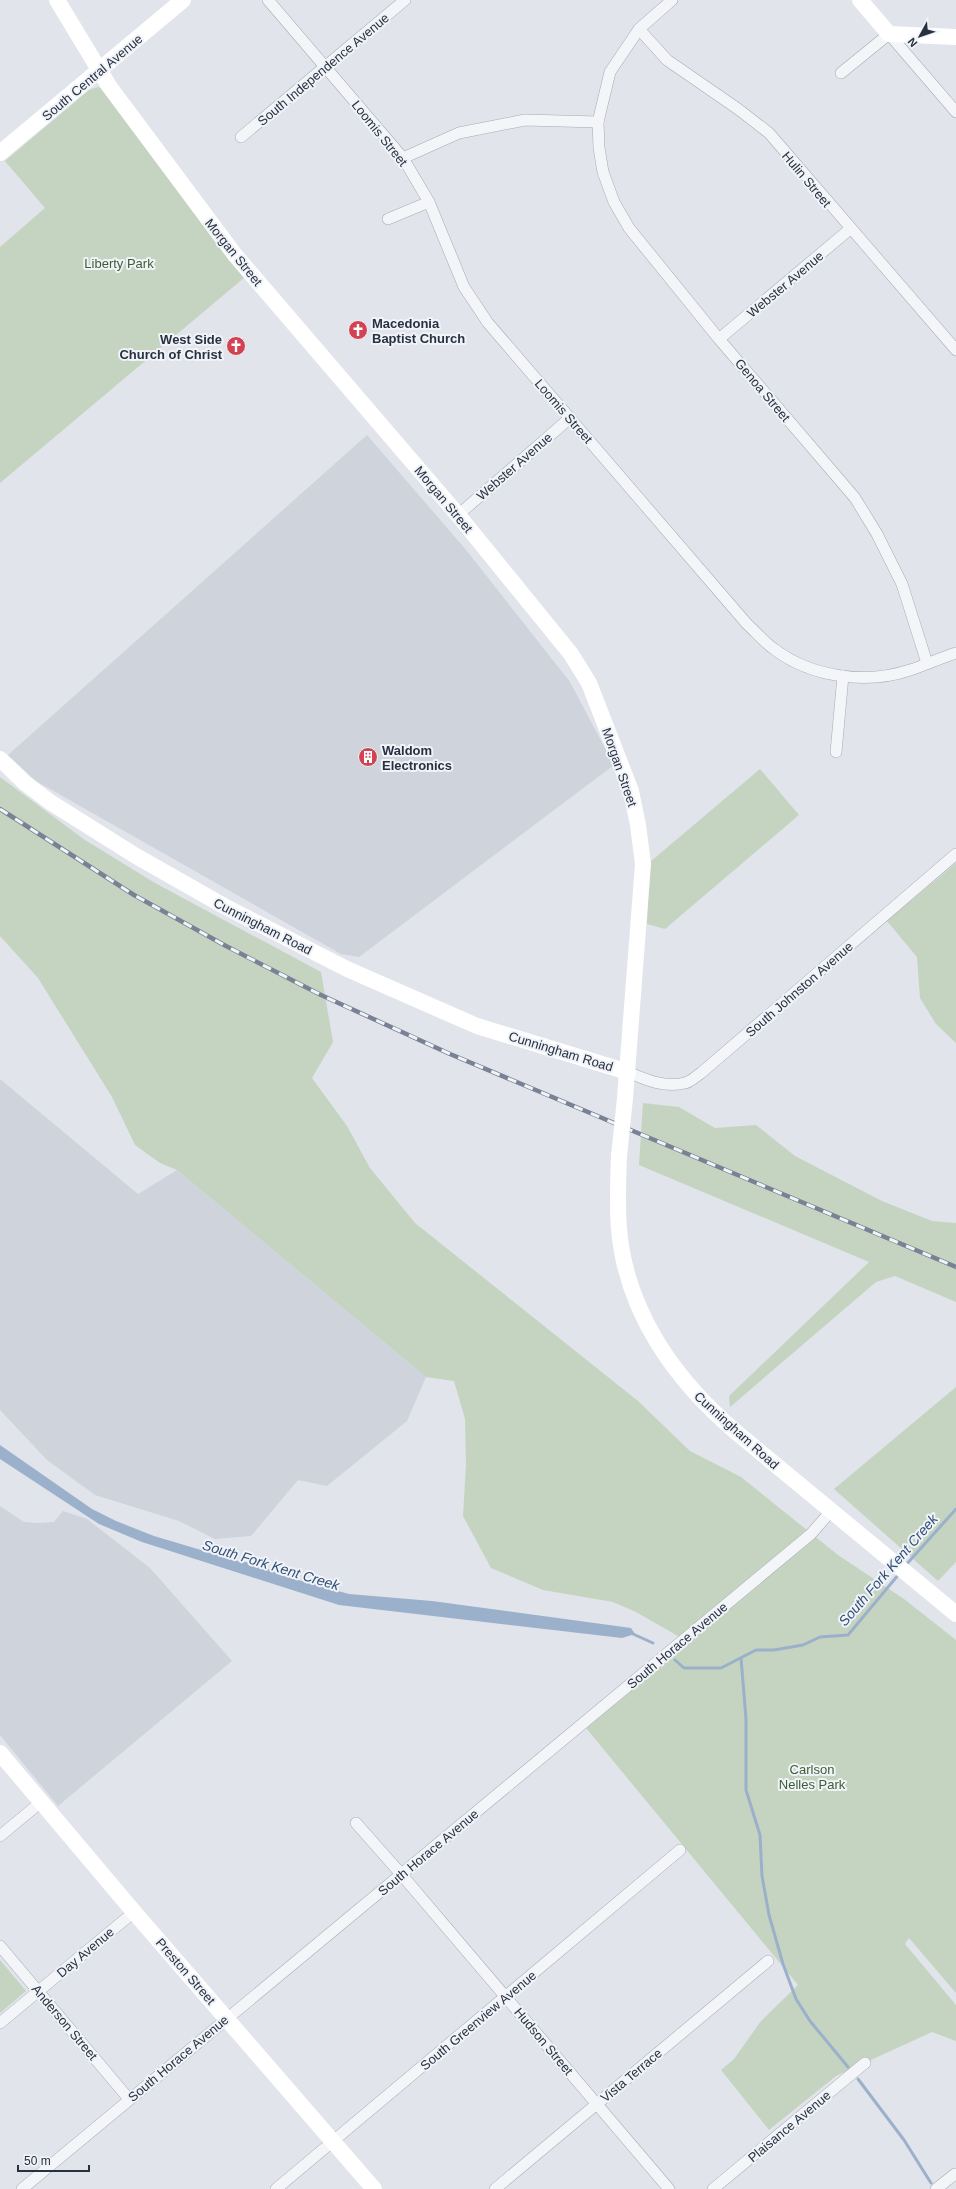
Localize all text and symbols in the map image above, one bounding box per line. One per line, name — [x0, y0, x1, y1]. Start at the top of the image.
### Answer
street label: South Independence Avenue — [255, 10, 392, 129]
north arrow — [900, 16, 940, 56]
street label: South Central Avenue — [39, 31, 145, 124]
text: N — [905, 35, 919, 49]
street label: Loomis Street — [349, 97, 411, 170]
street label: Hulin Street — [779, 148, 834, 210]
street label: Morgan Street — [202, 216, 266, 289]
street label: Webster Avenue — [744, 248, 826, 321]
park label: Liberty Park — [84, 256, 154, 271]
place label: Macedonia Baptist Church — [372, 316, 465, 346]
church icon: Macedonia Baptist Church — [347, 319, 369, 341]
place label: West Side Church of Christ — [119, 332, 223, 362]
church icon: West Side Church of Christ — [225, 335, 247, 357]
street label: Genoa Street — [732, 356, 793, 425]
street label: Loomis Street — [532, 376, 596, 447]
street label: Webster Avenue — [474, 430, 555, 503]
street label: Morgan Street — [411, 463, 476, 536]
street label: Morgan Street — [599, 726, 640, 809]
place label: Waldom Electronics — [382, 743, 452, 773]
building icon: Waldom Electronics — [357, 746, 379, 768]
street label: Cunningham Road — [211, 895, 314, 958]
street label: South Johnston Avenue — [743, 939, 856, 1040]
street label: Cunningham Road — [507, 1028, 615, 1074]
street label: Cunningham Road — [691, 1389, 782, 1472]
water label: South Fork Kent Creek — [835, 1510, 941, 1629]
water label: South Fork Kent Creek — [201, 1537, 342, 1594]
street label: South Horace Avenue — [624, 1599, 730, 1692]
park label: Carlson Nelles Park — [779, 1762, 846, 1792]
street label: South Horace Avenue — [375, 1806, 481, 1899]
street label: Day Avenue — [54, 1924, 117, 1981]
street label: Preston Street — [153, 1935, 219, 2008]
street label: South Greenview Avenue — [417, 1968, 539, 2073]
street label: Anderson Street — [29, 1982, 101, 2063]
street label: Hudson Street — [511, 2005, 576, 2078]
street label: South Horace Avenue — [125, 2012, 231, 2105]
street label: Vista Terrace — [598, 2045, 665, 2105]
street label: Plaisance Avenue — [745, 2087, 834, 2165]
scale bar — [18, 2147, 89, 2173]
text: 50 m — [24, 2154, 51, 2168]

